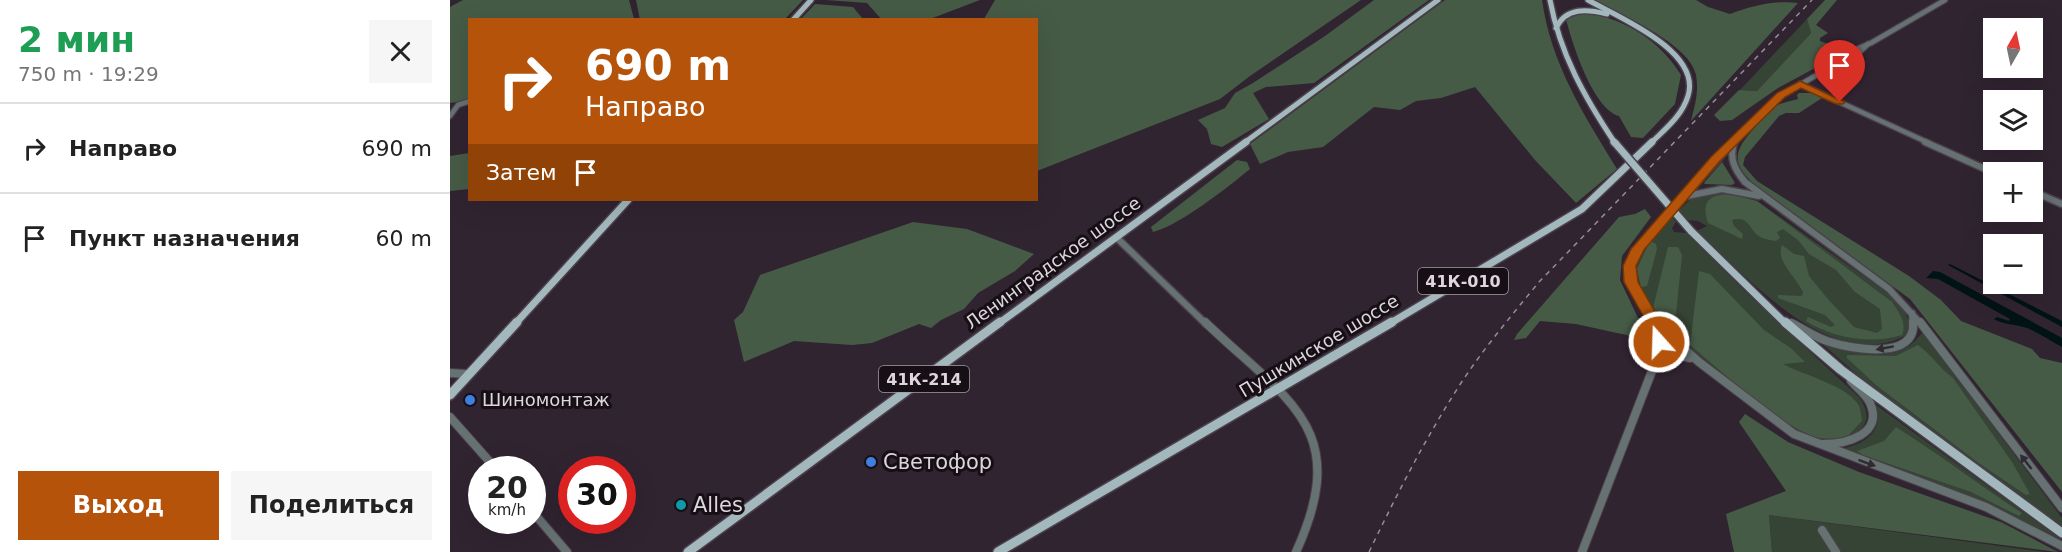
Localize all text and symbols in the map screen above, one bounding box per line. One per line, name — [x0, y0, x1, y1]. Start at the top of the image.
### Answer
north arrow — [1983, 18, 2043, 78]
map controls — [1983, 18, 2043, 294]
text: 2 мин — [18, 19, 135, 60]
button: close — [369, 20, 432, 83]
pin — [1814, 40, 1865, 102]
text: 690 m — [585, 41, 731, 90]
icon: right — [486, 42, 564, 120]
icon: arrive — [1823, 49, 1856, 82]
text: 750 m · 19:29 — [18, 62, 159, 86]
button: layers — [1983, 90, 2043, 150]
text: Направо — [585, 91, 706, 122]
icon: right — [18, 132, 51, 165]
text: Направо — [69, 136, 177, 161]
text: 690 m — [362, 136, 432, 161]
icon: arrive — [569, 156, 602, 189]
text: Затем — [486, 160, 557, 185]
button: + — [1983, 162, 2043, 222]
street label: Ленинградское шоссе — [961, 192, 1144, 333]
icon: arrive — [18, 222, 51, 255]
text: Пункт назначения — [69, 226, 300, 251]
text: 60 m — [376, 226, 432, 251]
button: − — [1983, 234, 2043, 294]
road number: 41К-010 — [1418, 268, 1508, 294]
street label: Пушкинское шоссе — [1235, 290, 1402, 401]
position arrow — [1627, 310, 1691, 374]
one-way arrow — [1876, 344, 1895, 353]
road number: 41К-214 — [879, 366, 969, 392]
place label: Шиномонтаж — [482, 389, 610, 410]
marker: Шиномонтаж — [463, 393, 477, 407]
place label: Светофор — [883, 450, 992, 474]
one-way arrow — [2020, 454, 2033, 470]
marker: Светофор — [864, 455, 878, 469]
speed limit sign: 30 — [558, 456, 636, 534]
one-way arrow — [1858, 458, 1876, 468]
text: 20 — [486, 470, 528, 505]
button: Выход — [18, 471, 219, 540]
button: Поделиться — [231, 471, 432, 540]
place label: Alles — [693, 493, 743, 517]
marker: Alles — [674, 498, 688, 512]
text: km/h — [488, 501, 526, 519]

